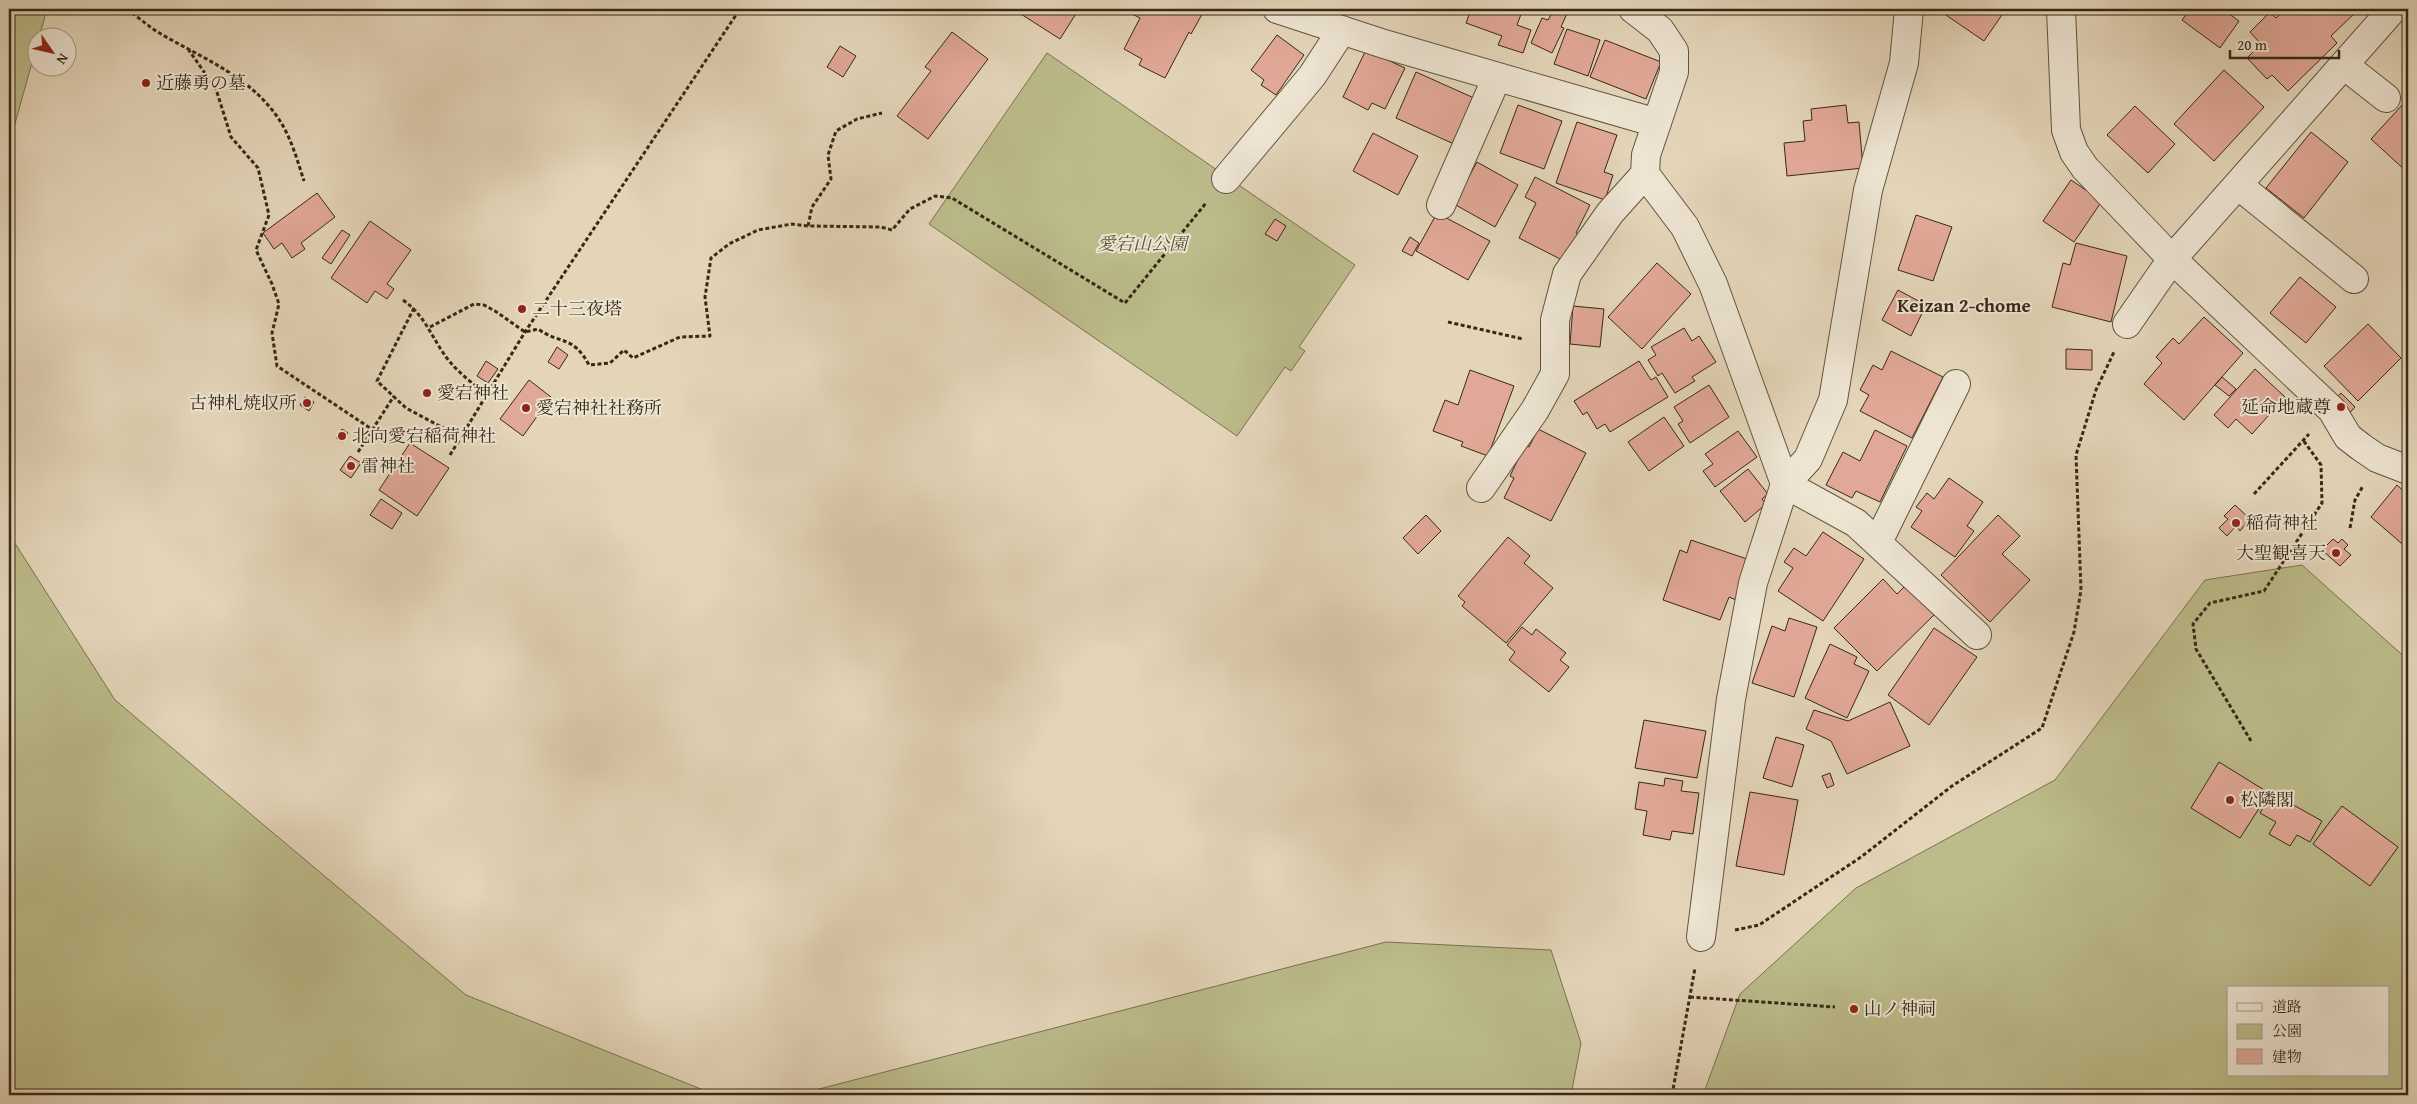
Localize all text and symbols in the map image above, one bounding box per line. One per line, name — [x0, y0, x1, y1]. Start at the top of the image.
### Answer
north arrow — [28, 28, 78, 78]
scale bar — [2230, 28, 2338, 60]
text: 20 m — [2237, 34, 2268, 55]
text: N — [52, 50, 74, 69]
place label: 近藤勇の墓 — [156, 69, 246, 96]
marker: 近藤勇の墓 — [140, 77, 152, 89]
park label: 愛宕山公園 — [1097, 230, 1190, 257]
district label: Keizan 2-chome — [1897, 291, 2031, 319]
place label: 二十三夜塔 — [532, 295, 622, 322]
marker: 二十三夜塔 — [516, 303, 528, 315]
place label: 愛宕神社 — [437, 379, 509, 406]
marker: 愛宕神社 — [421, 387, 433, 399]
place label: 古神札焼収所 — [189, 389, 297, 416]
place label: 延命地蔵尊 — [2241, 393, 2331, 420]
place label: 愛宕神社社務所 — [536, 394, 662, 421]
marker: 古神札焼収所 — [301, 397, 313, 409]
marker: 延命地蔵尊 — [2335, 401, 2347, 413]
marker: 愛宕神社社務所 — [520, 402, 532, 414]
place label: 北向愛宕稲荷神社 — [352, 422, 496, 449]
marker: 北向愛宕稲荷神社 — [336, 430, 348, 442]
place label: 雷神社 — [361, 452, 415, 479]
marker: 雷神社 — [345, 460, 357, 472]
place label: 稲荷神社 — [2246, 509, 2318, 536]
marker: 稲荷神社 — [2230, 517, 2242, 529]
place label: 大聖観喜天 — [2236, 539, 2326, 566]
marker: 大聖観喜天 — [2330, 547, 2342, 559]
place label: 松隣閣 — [2240, 786, 2294, 813]
marker: 松隣閣 — [2224, 794, 2236, 806]
legend — [2227, 986, 2390, 1076]
place label: 山ノ神祠 — [1864, 995, 1936, 1022]
text: 道路 — [2272, 996, 2302, 1017]
marker: 山ノ神祠 — [1848, 1003, 1860, 1015]
text: 公園 — [2272, 1020, 2302, 1041]
text: 建物 — [2272, 1046, 2302, 1067]

